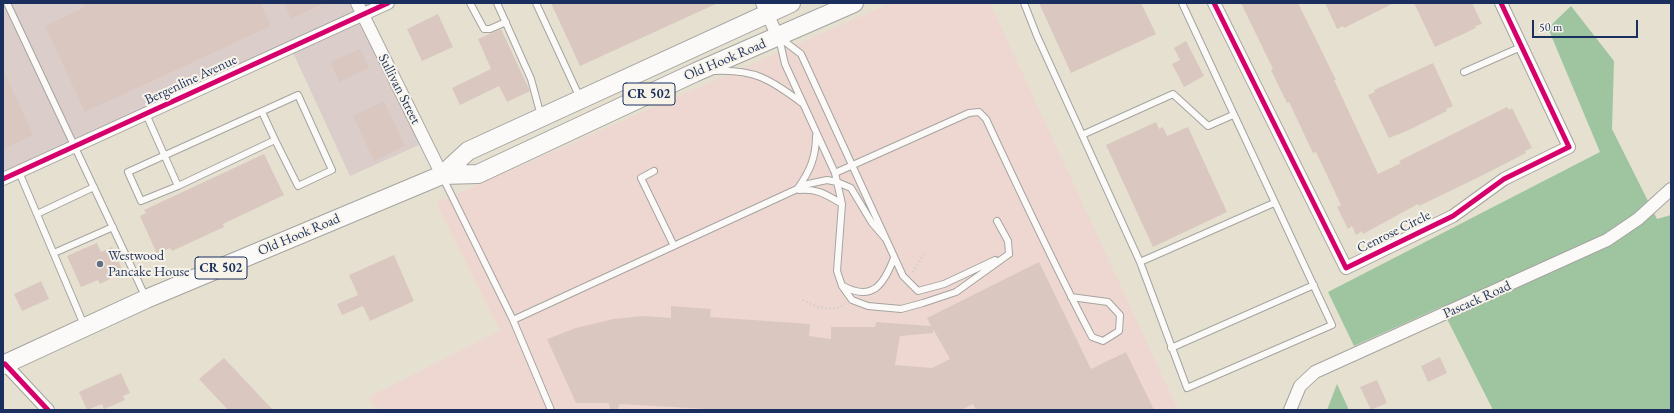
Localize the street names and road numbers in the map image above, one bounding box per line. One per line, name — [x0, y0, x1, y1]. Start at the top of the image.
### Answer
street label: Old Hook Road — [681, 35, 769, 85]
street label: Bergenline Avenue — [142, 51, 240, 109]
street label: Sullivan Street — [374, 51, 424, 127]
road number: CR 502 — [623, 83, 675, 105]
street label: Cenrose Circle — [1354, 207, 1434, 257]
street label: Old Hook Road — [255, 210, 343, 260]
road number: CR 502 — [195, 257, 247, 279]
street label: Pascack Road — [1440, 278, 1514, 322]

